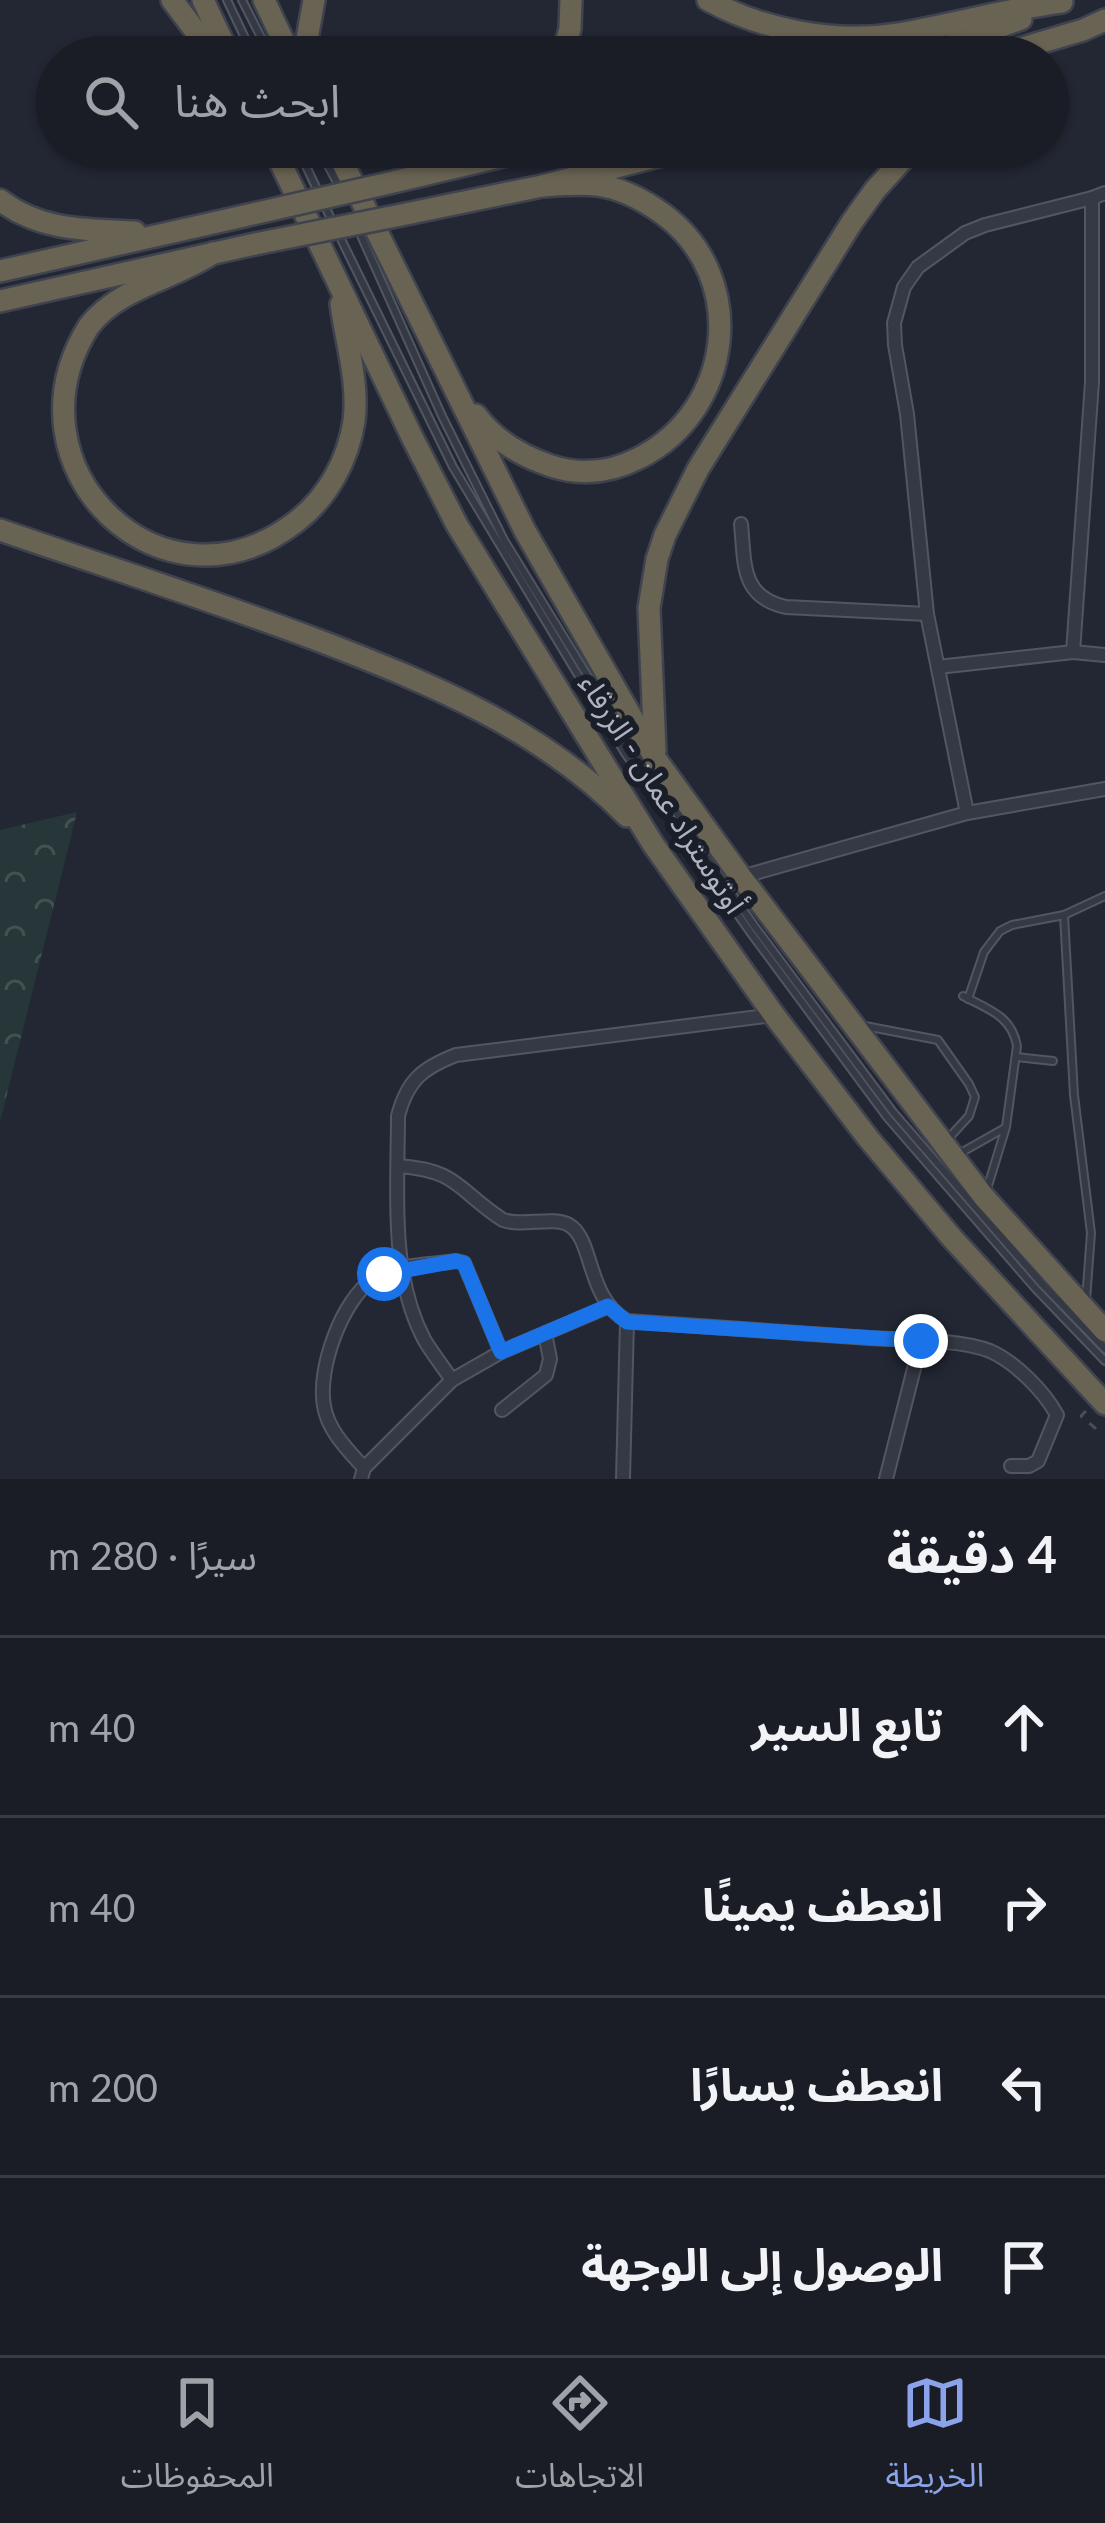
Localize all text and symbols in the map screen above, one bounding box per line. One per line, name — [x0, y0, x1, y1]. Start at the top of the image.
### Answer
search box — [36, 36, 1069, 168]
icon: search — [78, 69, 144, 135]
text: ابحث هنا — [174, 73, 341, 127]
street label: أوتوستراد عمان - الزرقاء — [572, 666, 755, 920]
route start — [357, 1247, 411, 1301]
route end — [894, 1314, 948, 1368]
text: 4 دقيقة — [887, 1523, 1057, 1584]
text: سيرًا · 280 m — [48, 1532, 257, 1578]
icon: ahead — [991, 1694, 1057, 1760]
text: تابع السير — [752, 1697, 943, 1751]
text: 40 m — [48, 1704, 135, 1750]
icon: right — [991, 1874, 1057, 1940]
text: انعطف يمينًا — [702, 1877, 943, 1931]
text: 40 m — [48, 1884, 135, 1930]
icon: left — [991, 2054, 1057, 2120]
text: انعطف يسارًا — [690, 2057, 943, 2111]
text: 200 m — [48, 2064, 158, 2110]
icon: arrive — [991, 2234, 1057, 2300]
text: الوصول إلى الوجهة — [581, 2237, 943, 2291]
tab: المحفوظات — [121, 2370, 274, 2511]
tab: الاتجاهات — [515, 2370, 644, 2511]
tab: الخريطة — [885, 2370, 984, 2511]

